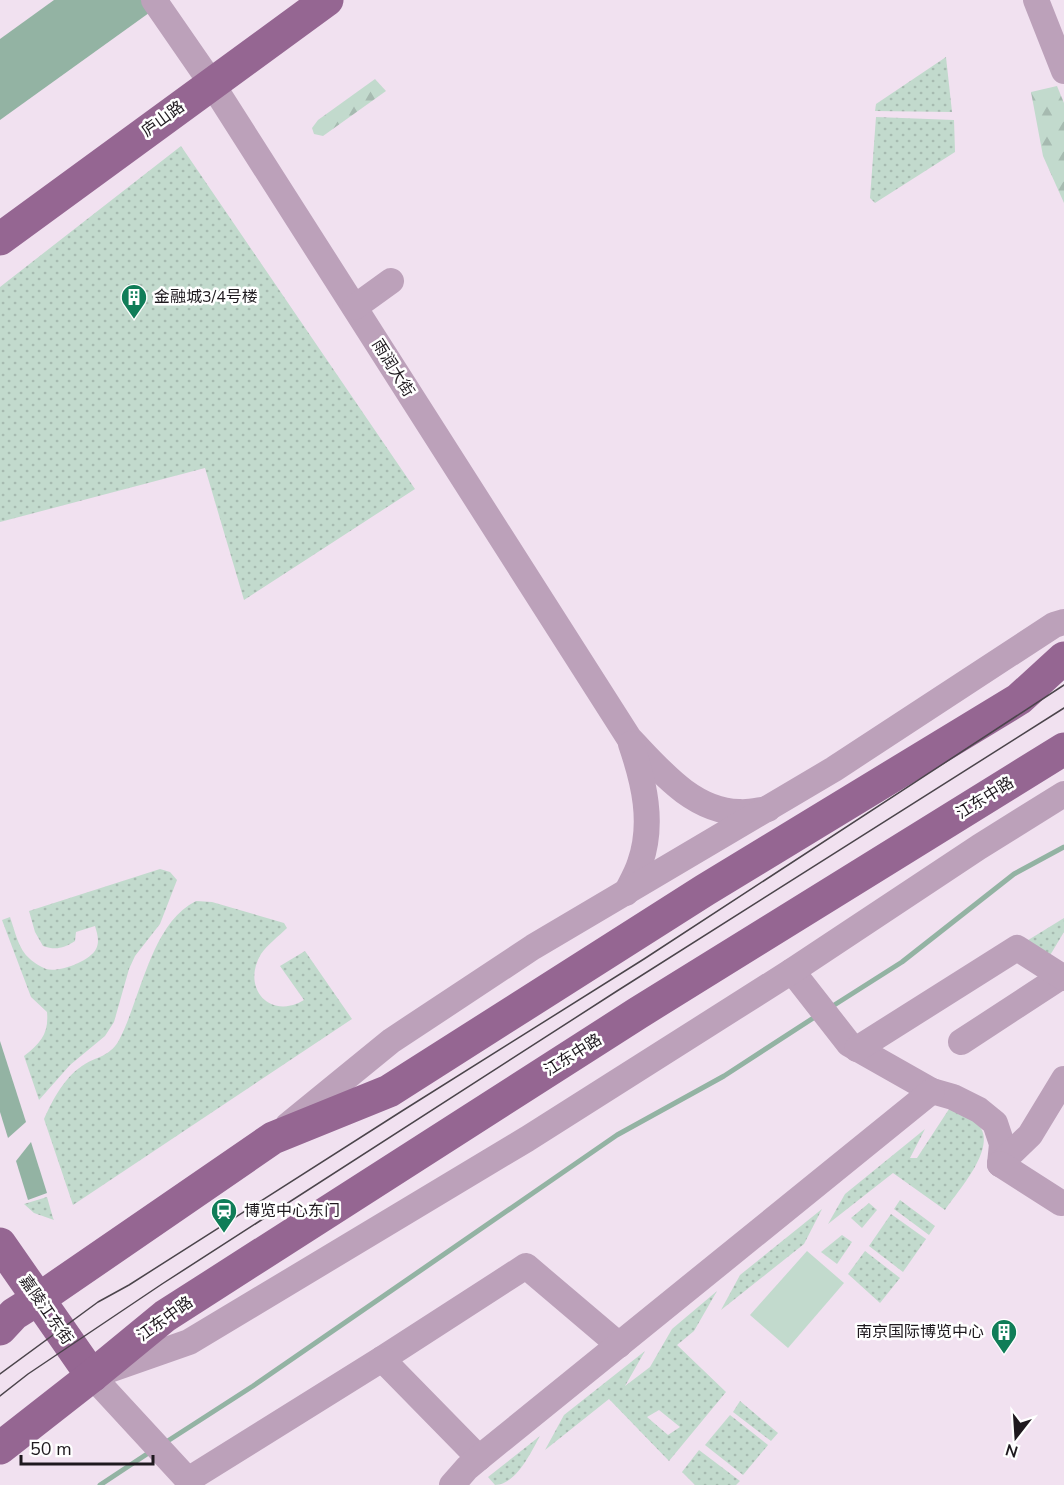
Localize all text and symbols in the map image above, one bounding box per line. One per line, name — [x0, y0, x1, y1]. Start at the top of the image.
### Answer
street label: 庐山路 — [137, 96, 189, 142]
building icon: 金融城3/4号楼 — [119, 282, 149, 320]
place label: 金融城3/4号楼 — [154, 286, 258, 308]
street label: 雨润大街 — [367, 335, 419, 401]
street label: 江东中路 — [952, 772, 1018, 824]
street label: 江东中路 — [540, 1029, 606, 1081]
station icon: 博览中心东门 — [209, 1196, 239, 1234]
place label: 博览中心东门 — [244, 1200, 340, 1222]
street label: 嘉陵江东街 — [14, 1271, 78, 1349]
street label: 江东中路 — [133, 1291, 197, 1347]
building icon: 南京国际博览中心 — [989, 1317, 1019, 1355]
place label: 南京国际博览中心 — [856, 1321, 984, 1343]
north arrow — [986, 1407, 1046, 1467]
scale bar — [21, 1428, 153, 1466]
text: 50 m — [30, 1437, 72, 1461]
text: N — [1003, 1438, 1021, 1463]

